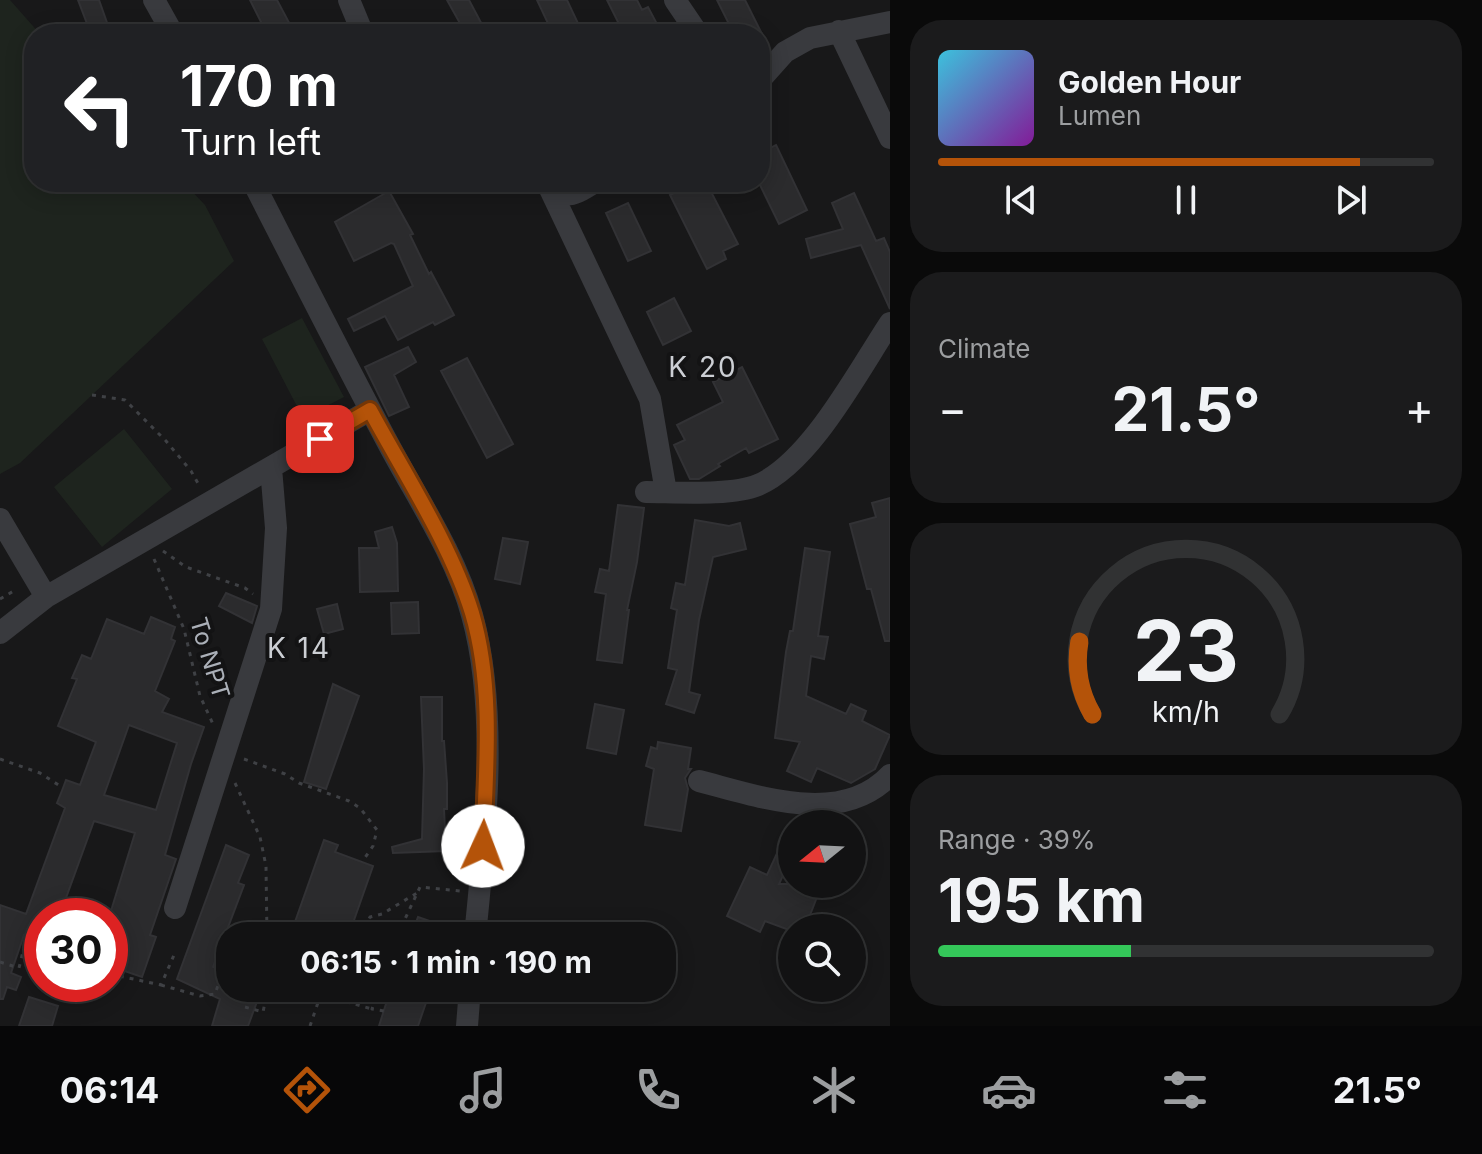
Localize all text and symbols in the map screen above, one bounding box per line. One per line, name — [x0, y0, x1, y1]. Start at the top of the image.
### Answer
text: 170 m — [180, 52, 338, 120]
icon: left — [48, 56, 152, 160]
text: Golden Hour — [1058, 64, 1241, 100]
text: Lumen — [1058, 100, 1141, 131]
text: Turn left — [180, 120, 321, 164]
icon: previous — [999, 178, 1043, 222]
icon: pause — [1164, 178, 1208, 222]
icon: next — [1329, 178, 1373, 222]
text: Climate — [938, 333, 1030, 364]
district label: K 20 — [668, 350, 738, 384]
text: 21.5° — [1112, 373, 1260, 445]
text: − — [938, 382, 967, 436]
text: + — [1405, 382, 1434, 436]
pin — [286, 405, 354, 473]
icon: arrive — [298, 417, 342, 461]
text: 23 — [1133, 599, 1239, 700]
street label: To NPT — [184, 614, 236, 702]
district label: K 14 — [267, 631, 331, 665]
text: km/h — [1152, 694, 1220, 729]
position arrow — [441, 804, 525, 888]
north arrow — [778, 810, 866, 898]
map controls — [778, 810, 866, 1002]
text: Range · 39% — [938, 824, 1096, 855]
text: 195 km — [938, 864, 1145, 936]
speed limit sign: 30 — [24, 898, 128, 1002]
button: search — [778, 914, 866, 1002]
text: 06:15 · 1 min · 190 m — [300, 944, 592, 980]
icon: directions — [279, 1062, 335, 1118]
icon: music — [455, 1062, 511, 1118]
icon: phone — [630, 1062, 686, 1118]
icon: climate — [806, 1062, 862, 1118]
icon: car — [981, 1062, 1037, 1118]
icon: filters — [1157, 1062, 1213, 1118]
text: 06:14 — [60, 1068, 159, 1112]
text: 21.5° — [1333, 1068, 1422, 1112]

